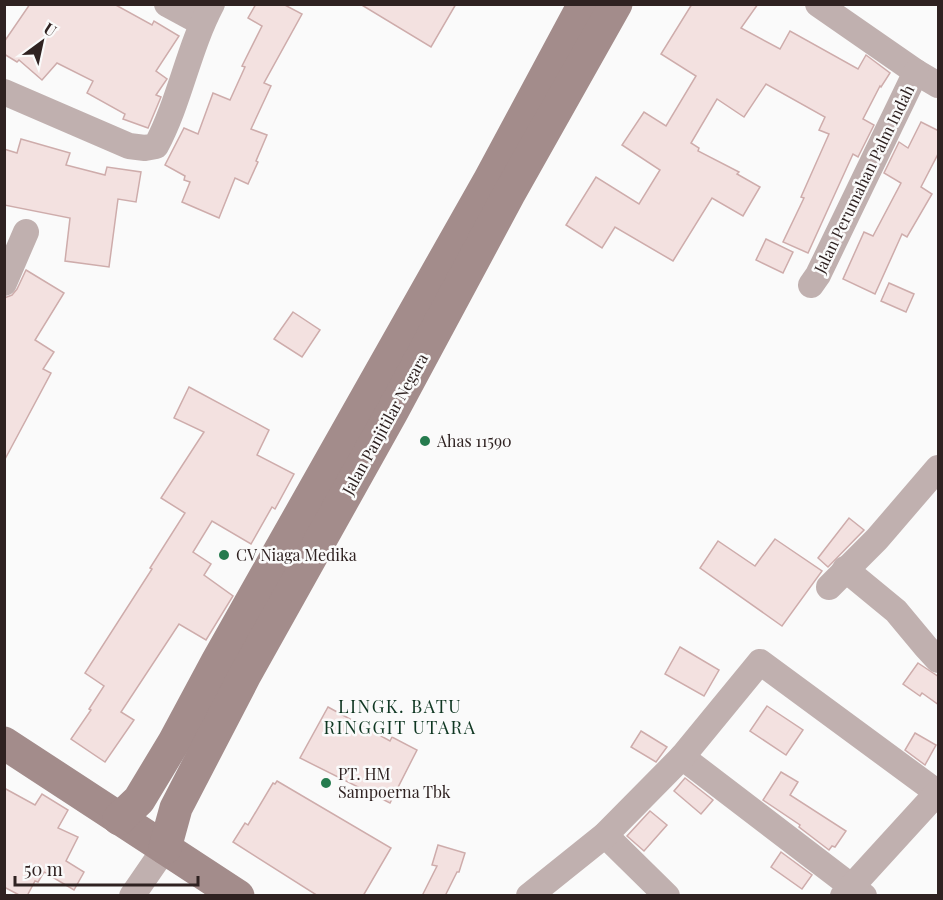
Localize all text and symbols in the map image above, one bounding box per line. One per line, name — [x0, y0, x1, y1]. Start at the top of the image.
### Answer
north arrow — [12, 12, 72, 72]
text: U — [40, 17, 61, 41]
street label: Jalan Perumahan Palm Indah — [808, 80, 919, 277]
street label: Jalan Panjitilar Negara — [336, 349, 432, 499]
place label: Ahas 11590 — [436, 430, 512, 451]
marker: Ahas 11590 — [418, 434, 432, 448]
place label: CV Niaga Medika — [236, 544, 357, 565]
marker: CV Niaga Medika — [217, 548, 231, 562]
district label: LINGK. BATU RINGGIT UTARA — [323, 694, 477, 739]
place label: PT. HM Sampoerna Tbk — [338, 763, 451, 802]
marker: PT. HM Sampoerna Tbk — [319, 776, 333, 790]
scale bar — [15, 849, 198, 887]
text: 50 m — [24, 857, 63, 881]

